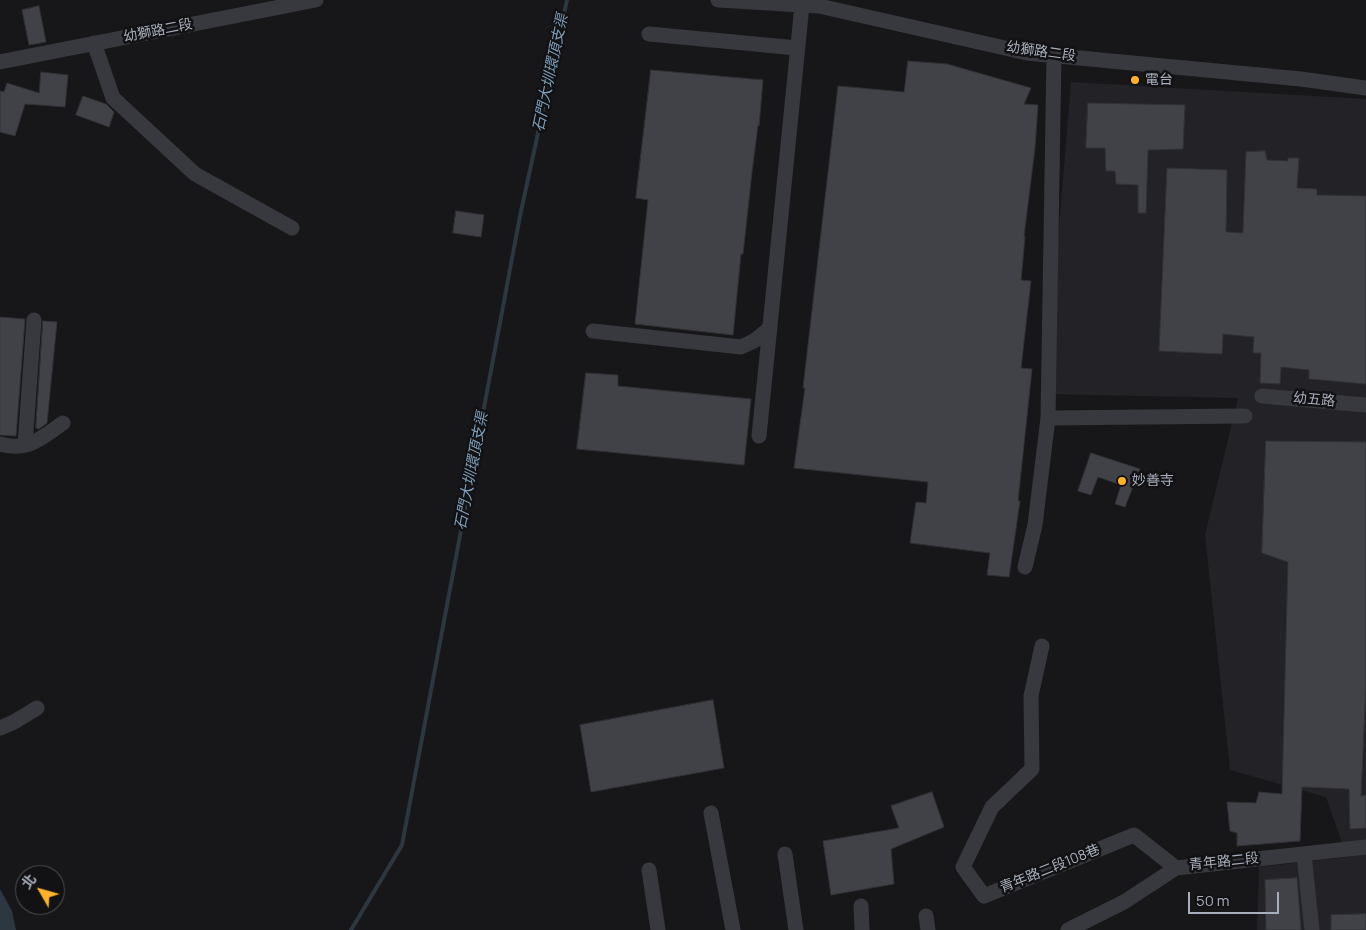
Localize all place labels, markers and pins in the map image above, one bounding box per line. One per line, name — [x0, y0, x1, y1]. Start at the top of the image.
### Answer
place label: 電台 — [1145, 72, 1173, 88]
marker: 電台 — [1129, 74, 1141, 86]
place label: 妙善寺 — [1132, 473, 1174, 489]
marker: 妙善寺 — [1116, 475, 1128, 487]

